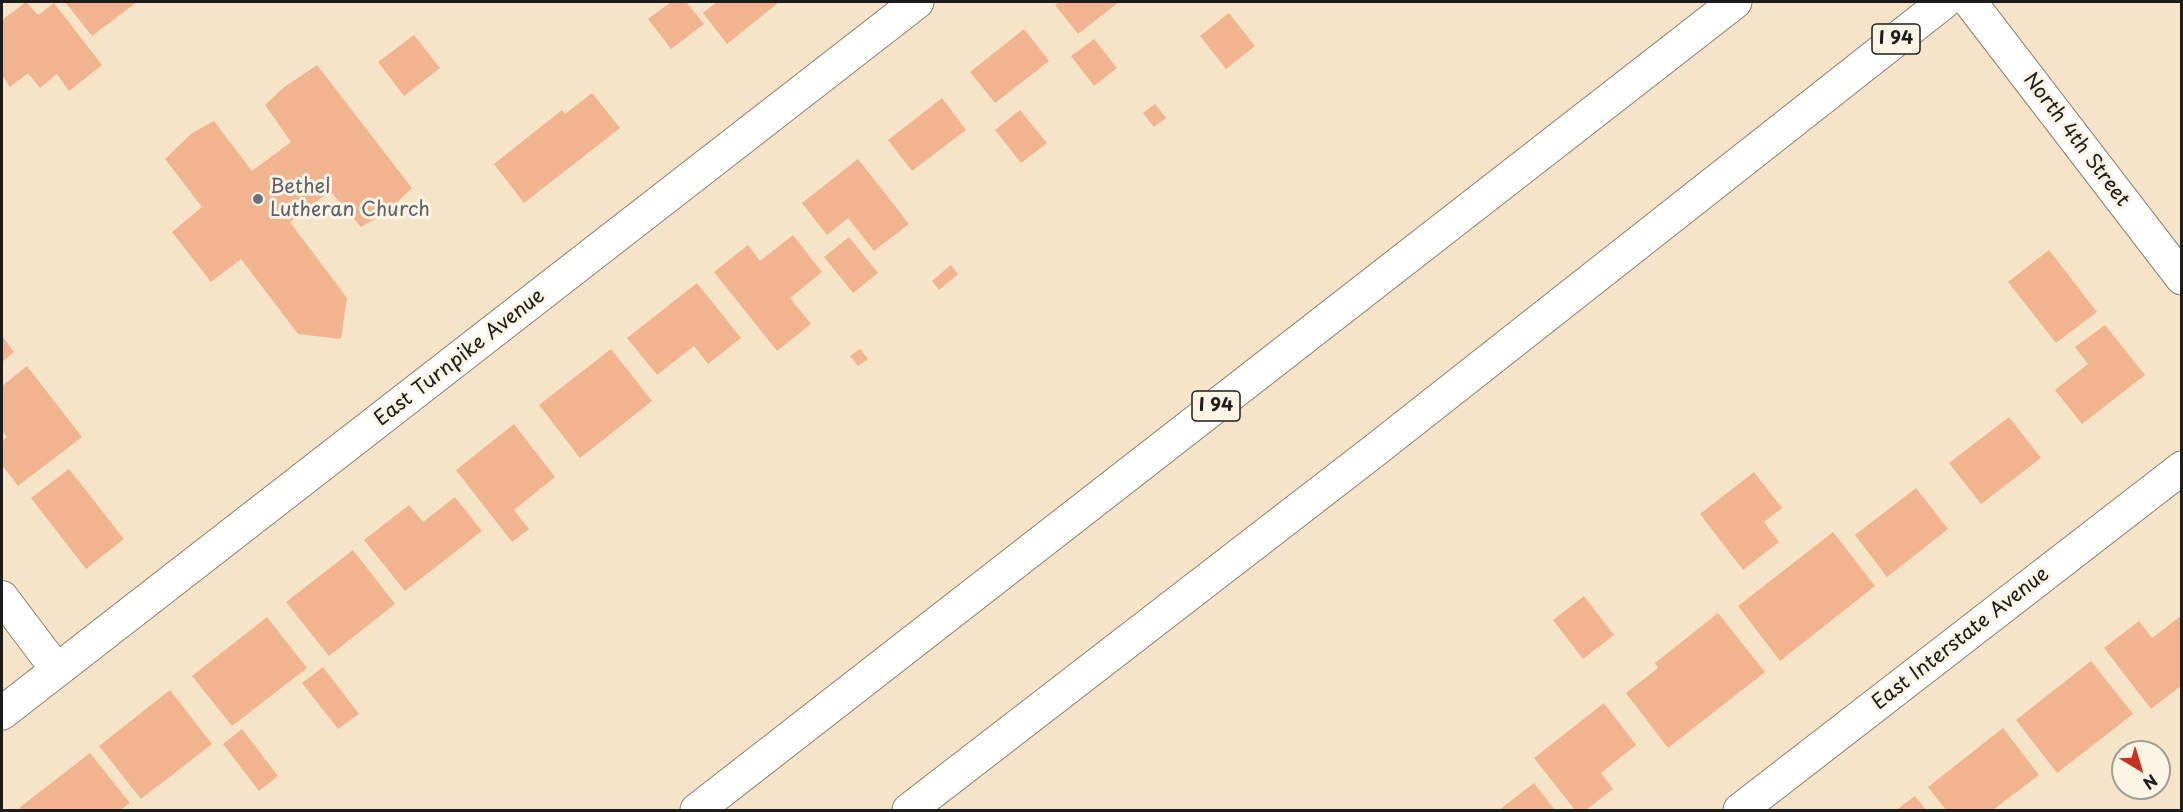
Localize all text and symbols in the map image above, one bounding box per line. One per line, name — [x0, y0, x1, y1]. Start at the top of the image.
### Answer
road number: I 94 — [1872, 24, 1920, 54]
street label: North 4th Street — [2018, 68, 2134, 212]
place label: Bethel Lutheran Church — [270, 175, 430, 222]
marker: Bethel Lutheran Church — [251, 192, 265, 206]
street label: East Turnpike Avenue — [370, 284, 550, 432]
road number: I 94 — [1192, 391, 1240, 421]
street label: East Interstate Avenue — [1868, 563, 2054, 715]
north arrow — [2111, 740, 2171, 800]
text: N — [2138, 769, 2163, 796]

